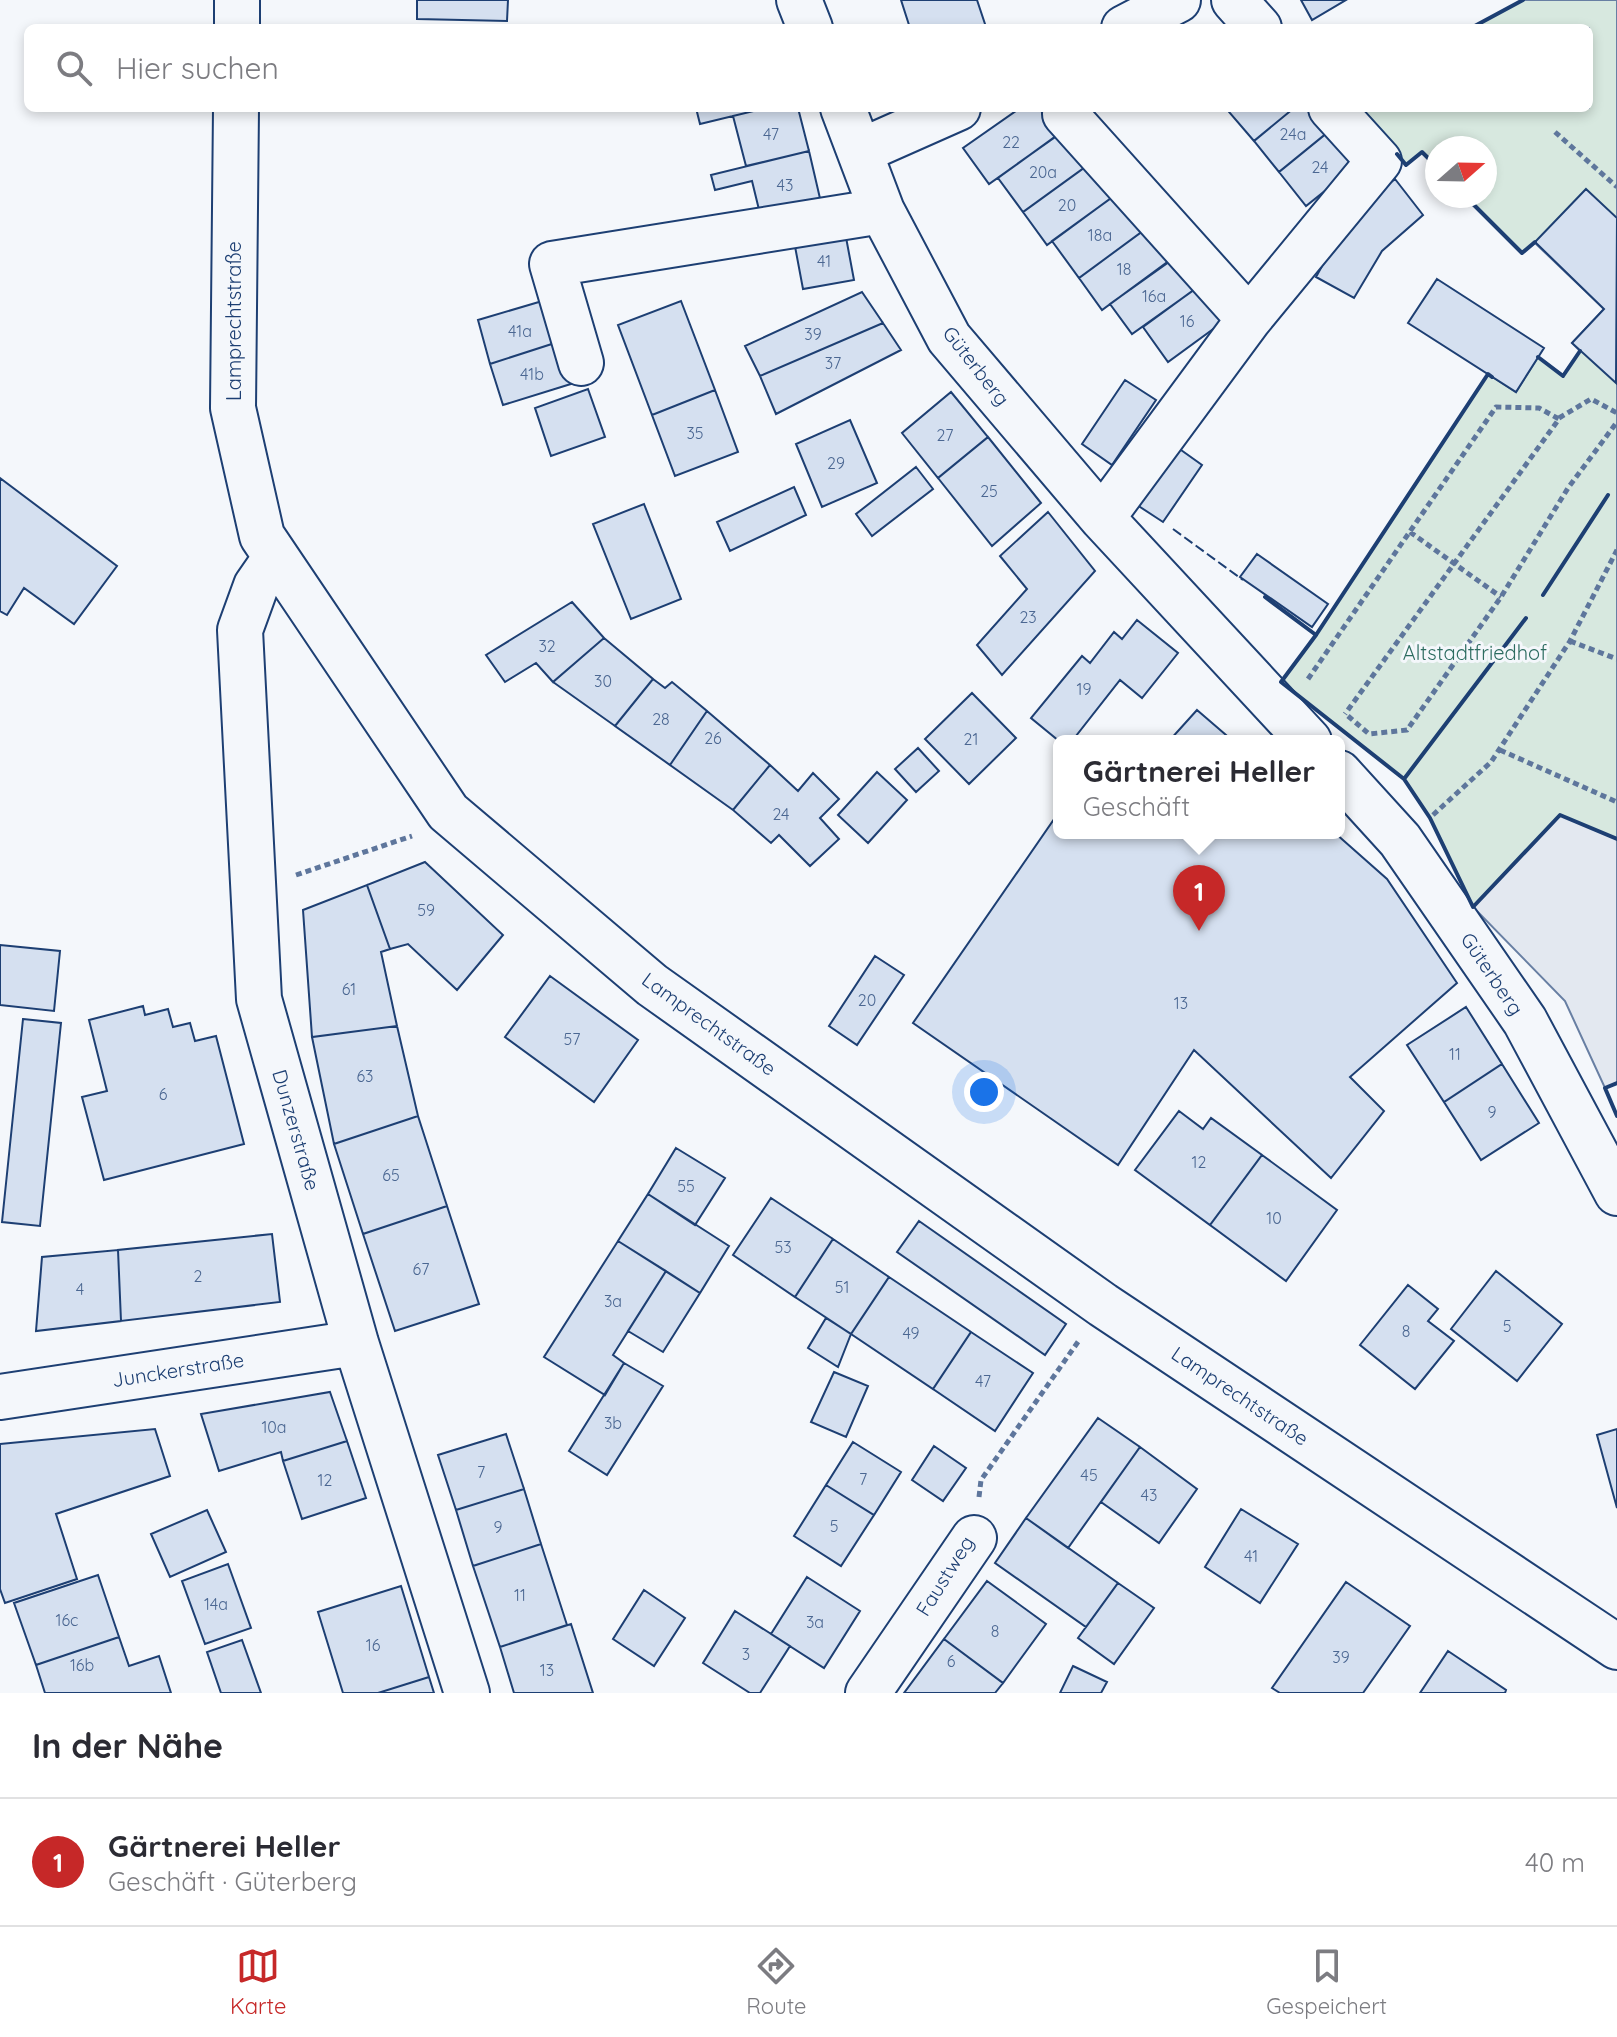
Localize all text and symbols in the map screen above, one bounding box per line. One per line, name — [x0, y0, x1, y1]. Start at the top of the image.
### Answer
search box — [24, 24, 1593, 112]
icon: search — [52, 46, 96, 90]
text: Hier suchen — [116, 49, 279, 87]
house number: 47 — [763, 124, 779, 144]
house number: 24a — [1280, 124, 1306, 144]
house number: 22 — [1002, 132, 1020, 152]
north arrow — [1425, 136, 1497, 208]
house number: 24 — [1311, 157, 1329, 177]
house number: 20a — [1029, 162, 1057, 182]
house number: 43 — [777, 175, 793, 195]
house number: 20 — [1058, 195, 1076, 215]
house number: 18a — [1088, 225, 1112, 245]
street label: Lamprechtstraße — [221, 241, 246, 401]
house number: 41 — [817, 251, 831, 271]
house number: 18 — [1117, 259, 1131, 279]
house number: 16a — [1142, 286, 1166, 306]
house number: 16 — [1180, 311, 1195, 331]
house number: 41a — [508, 321, 532, 341]
street label: Güterberg — [938, 321, 1015, 411]
house number: 39 — [804, 324, 822, 344]
house number: 37 — [825, 353, 841, 373]
house number: 41b — [520, 364, 544, 384]
house number: 35 — [686, 423, 704, 443]
house number: 27 — [937, 425, 953, 445]
house number: 29 — [827, 453, 845, 473]
house number: 25 — [980, 481, 998, 501]
house number: 23 — [1019, 607, 1037, 627]
house number: 32 — [538, 636, 556, 656]
park label: Altstadtfriedhof — [1403, 640, 1547, 665]
house number: 30 — [594, 671, 612, 691]
house number: 19 — [1077, 679, 1091, 699]
house number: 28 — [652, 709, 670, 729]
house number: 26 — [704, 728, 722, 748]
house number: 21 — [964, 729, 978, 749]
popup — [1053, 735, 1345, 839]
text: Gärtnerei Heller — [1083, 752, 1315, 790]
text: Geschäft — [1083, 790, 1190, 823]
house number: 24 — [772, 804, 790, 824]
pin: 1 — [1173, 865, 1225, 931]
house number: 59 — [417, 900, 435, 920]
street label: Güterberg — [1456, 928, 1529, 1020]
street label: Lamprechtstraße — [637, 967, 781, 1081]
house number: 61 — [342, 979, 356, 999]
house number: 20 — [858, 990, 876, 1010]
house number: 13 — [1174, 993, 1188, 1013]
house number: 57 — [564, 1029, 580, 1049]
house number: 11 — [1449, 1044, 1461, 1064]
street label: Dunzerstraße — [267, 1066, 326, 1193]
house number: 63 — [357, 1066, 374, 1086]
your location — [964, 1072, 1004, 1112]
house number: 6 — [159, 1084, 168, 1104]
house number: 9 — [1488, 1102, 1497, 1122]
house number: 12 — [1192, 1152, 1207, 1172]
house number: 65 — [382, 1165, 400, 1185]
house number: 55 — [677, 1176, 695, 1196]
house number: 10 — [1266, 1208, 1282, 1228]
house number: 53 — [774, 1237, 792, 1257]
house number: 67 — [413, 1259, 429, 1279]
house number: 2 — [194, 1266, 203, 1286]
house number: 51 — [835, 1277, 849, 1297]
house number: 4 — [76, 1279, 84, 1299]
house number: 3a — [604, 1291, 622, 1311]
house number: 5 — [1503, 1316, 1511, 1336]
house number: 8 — [1402, 1321, 1410, 1341]
house number: 49 — [902, 1323, 920, 1343]
street label: Lamprechtstraße — [1167, 1341, 1313, 1451]
street label: Junckerstraße — [110, 1347, 246, 1392]
house number: 47 — [975, 1371, 991, 1391]
house number: 3b — [604, 1413, 622, 1433]
house number: 10a — [261, 1417, 287, 1437]
house number: 7 — [477, 1462, 485, 1482]
house number: 45 — [1080, 1465, 1098, 1485]
house number: 7 — [859, 1469, 867, 1489]
house number: 12 — [318, 1470, 333, 1490]
house number: 43 — [1141, 1485, 1157, 1505]
house number: 5 — [830, 1516, 838, 1536]
house number: 9 — [494, 1517, 503, 1537]
street label: Faustweg — [910, 1531, 979, 1620]
house number: 41 — [1244, 1546, 1258, 1566]
house number: 11 — [514, 1585, 526, 1605]
house number: 14a — [204, 1594, 228, 1614]
house number: 16c — [56, 1610, 78, 1630]
house number: 3a — [806, 1612, 824, 1632]
house number: 8 — [991, 1621, 999, 1641]
house number: 16 — [366, 1635, 381, 1655]
house number: 3 — [742, 1644, 750, 1664]
house number: 39 — [1332, 1647, 1350, 1667]
house number: 6 — [947, 1651, 956, 1671]
house number: 16b — [70, 1655, 94, 1675]
house number: 13 — [540, 1660, 554, 1680]
text: In der Nähe — [32, 1724, 223, 1767]
text: Gärtnerei Heller — [108, 1827, 340, 1865]
text: 1 — [53, 1846, 63, 1879]
text: 40 m — [1525, 1846, 1585, 1879]
text: Geschäft · Güterberg — [108, 1865, 357, 1898]
tab: Karte — [230, 1944, 286, 2020]
tab: Route — [746, 1944, 806, 2020]
tab: Gespeichert — [1266, 1944, 1387, 2020]

